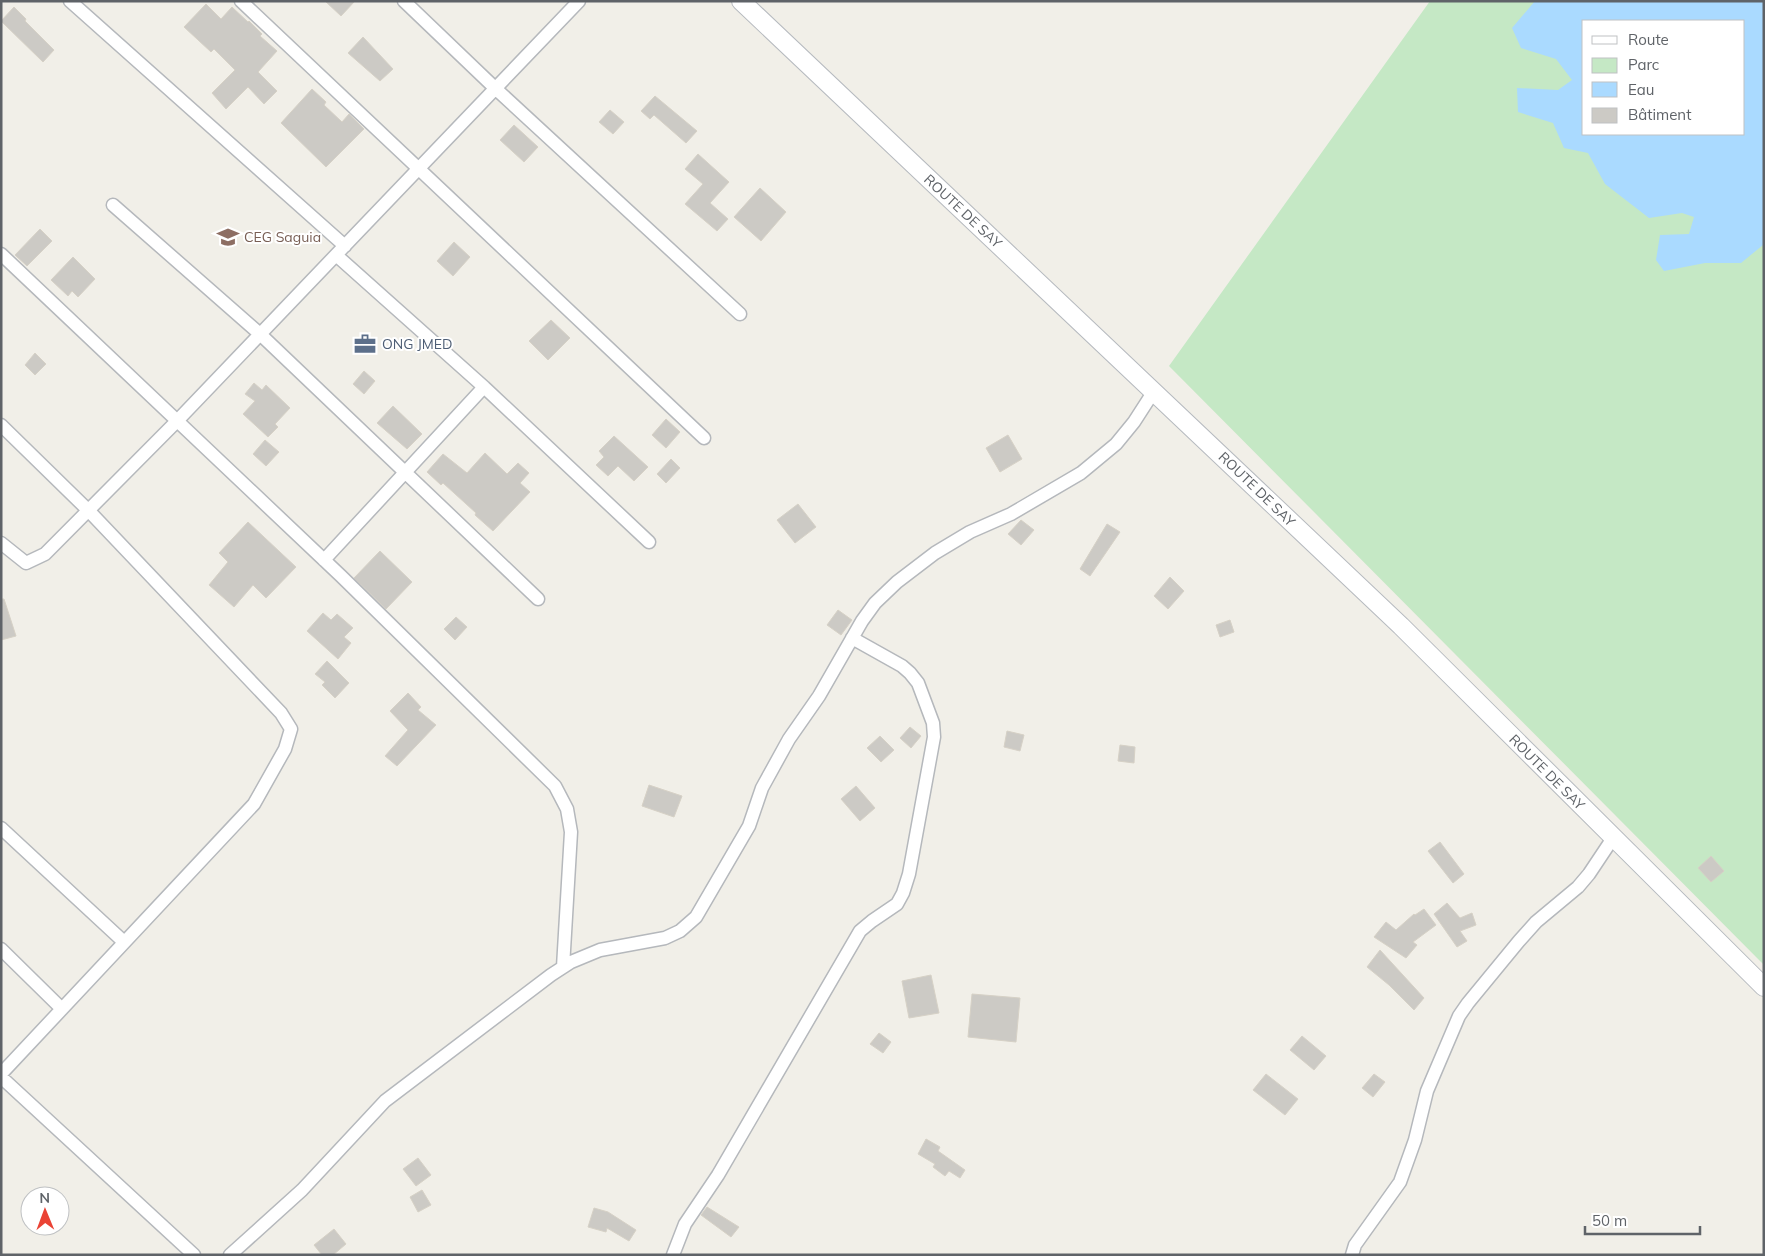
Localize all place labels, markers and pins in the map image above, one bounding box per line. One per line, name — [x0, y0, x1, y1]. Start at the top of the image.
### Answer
school or university icon: CEG Saguia — [215, 224, 241, 250]
place label: CEG Saguia — [244, 228, 321, 246]
office icon: ONG JMED — [352, 331, 378, 357]
place label: ONG JMED — [382, 335, 452, 353]

